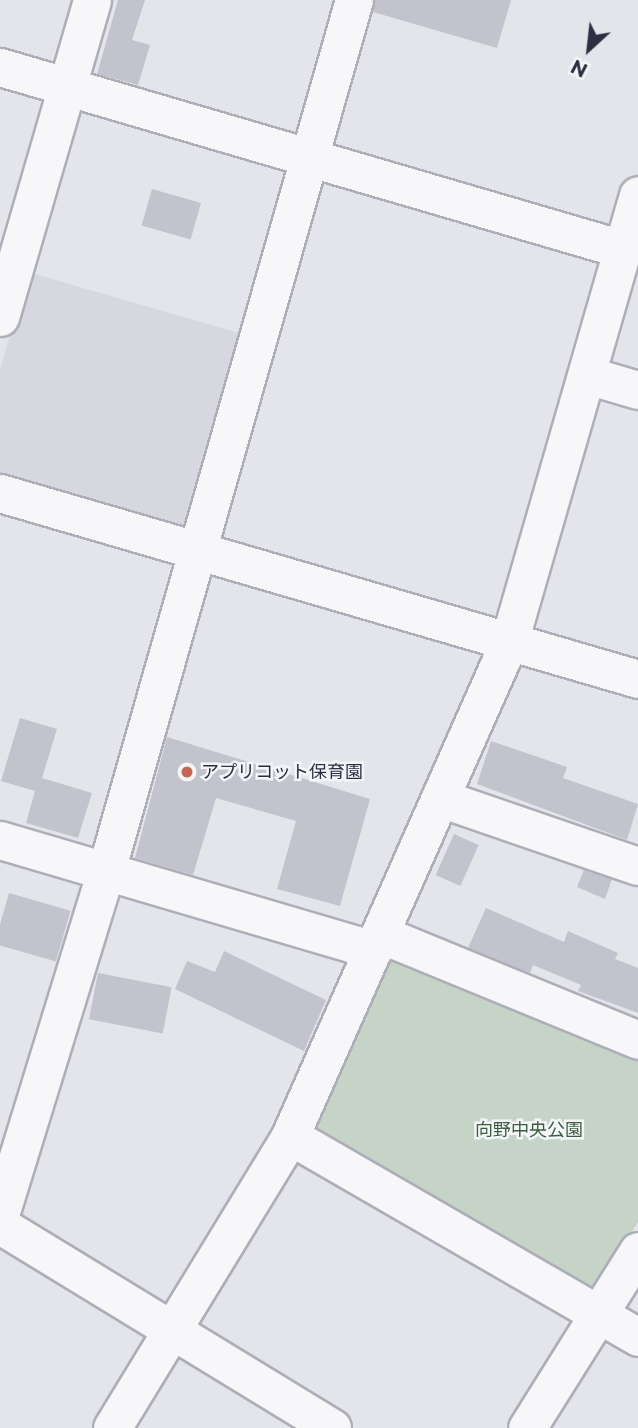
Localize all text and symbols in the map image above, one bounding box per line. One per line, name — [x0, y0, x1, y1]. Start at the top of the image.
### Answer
north arrow — [554, 14, 624, 84]
text: N — [567, 54, 591, 82]
place label: アプリコット保育園 — [201, 761, 363, 783]
marker: アプリコット保育園 — [179, 764, 195, 780]
park label: 向野中央公園 — [475, 1119, 583, 1141]

